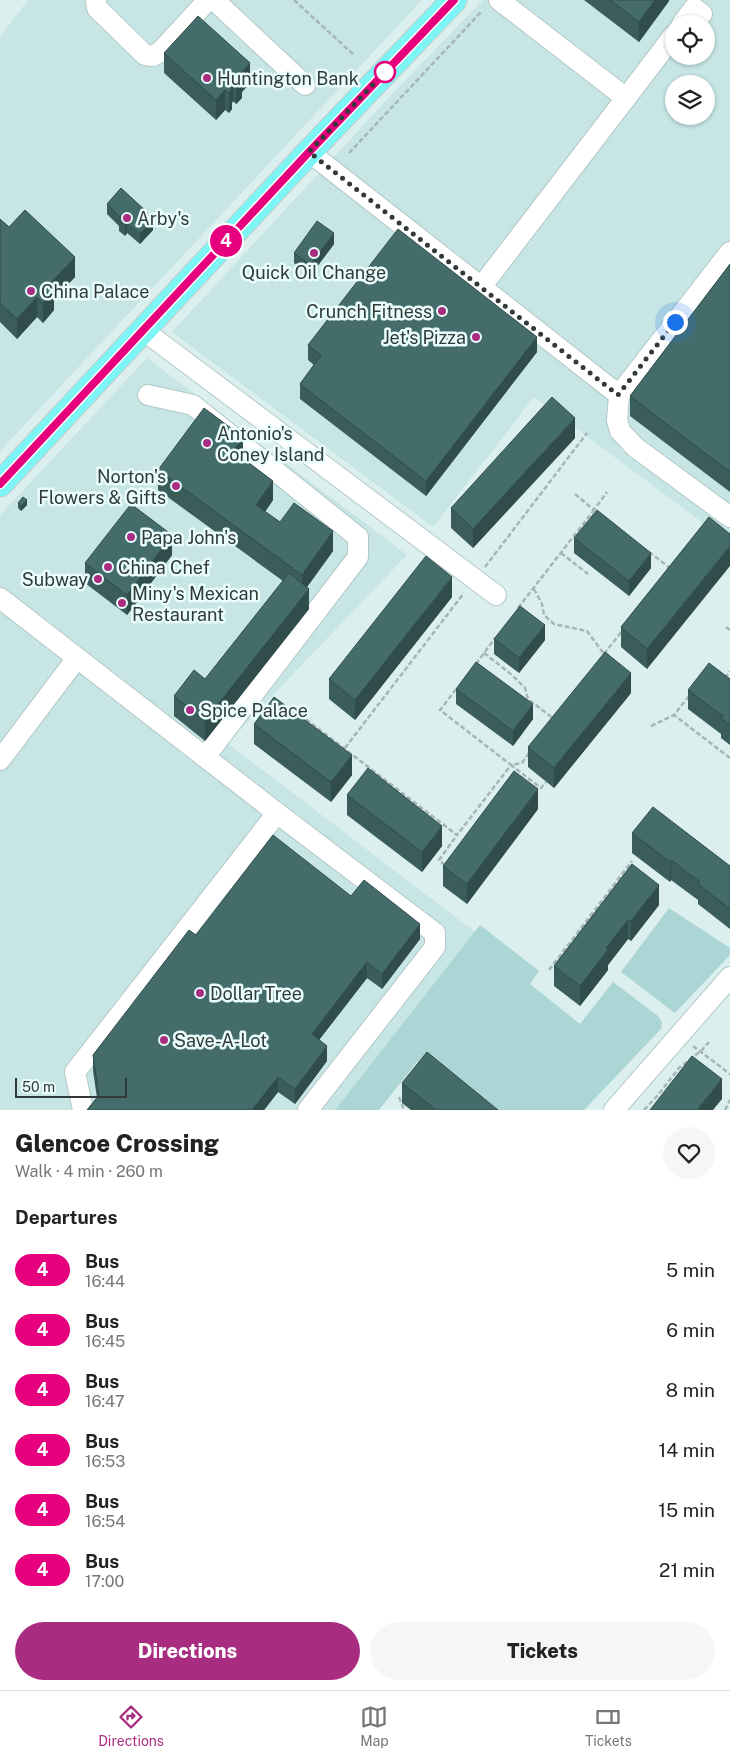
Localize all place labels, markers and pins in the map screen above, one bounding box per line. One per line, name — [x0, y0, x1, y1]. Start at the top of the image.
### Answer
unlabelled marker — [374, 61, 396, 83]
place label: Huntington Bank — [217, 68, 359, 89]
marker: Huntington Bank — [201, 72, 213, 84]
place label: Arby's — [137, 208, 189, 229]
marker: Arby's — [121, 212, 133, 224]
marker: Quick Oil Change — [308, 247, 320, 259]
place label: Quick Oil Change — [242, 262, 386, 283]
place label: China Palace — [41, 281, 150, 302]
marker: China Palace — [25, 285, 37, 297]
place label: Crunch Fitness — [306, 301, 432, 322]
marker: Crunch Fitness — [436, 305, 448, 317]
place label: Jet's Pizza — [383, 327, 466, 348]
marker: Jet's Pizza — [470, 331, 482, 343]
place label: Antonio's Coney Island — [217, 423, 325, 465]
marker: Antonio's Coney Island — [201, 437, 213, 449]
place label: Norton's Flowers & Gifts — [38, 466, 166, 508]
marker: Norton's Flowers & Gifts — [170, 480, 182, 492]
place label: Papa John's — [141, 527, 236, 548]
marker: Papa John's — [125, 531, 137, 543]
place label: China Chef — [118, 557, 210, 578]
marker: China Chef — [102, 561, 114, 573]
place label: Subway — [22, 569, 88, 590]
marker: Subway — [92, 573, 104, 585]
place label: Miny's Mexican Restaurant — [132, 583, 259, 625]
marker: Miny's Mexican Restaurant — [116, 597, 128, 609]
place label: Spice Palace — [200, 700, 308, 721]
marker: Spice Palace — [184, 704, 196, 716]
place label: Dollar Tree — [210, 983, 302, 1004]
marker: Dollar Tree — [194, 987, 206, 999]
place label: Save-A-Lot — [174, 1030, 267, 1051]
marker: Save-A-Lot — [158, 1034, 170, 1046]

